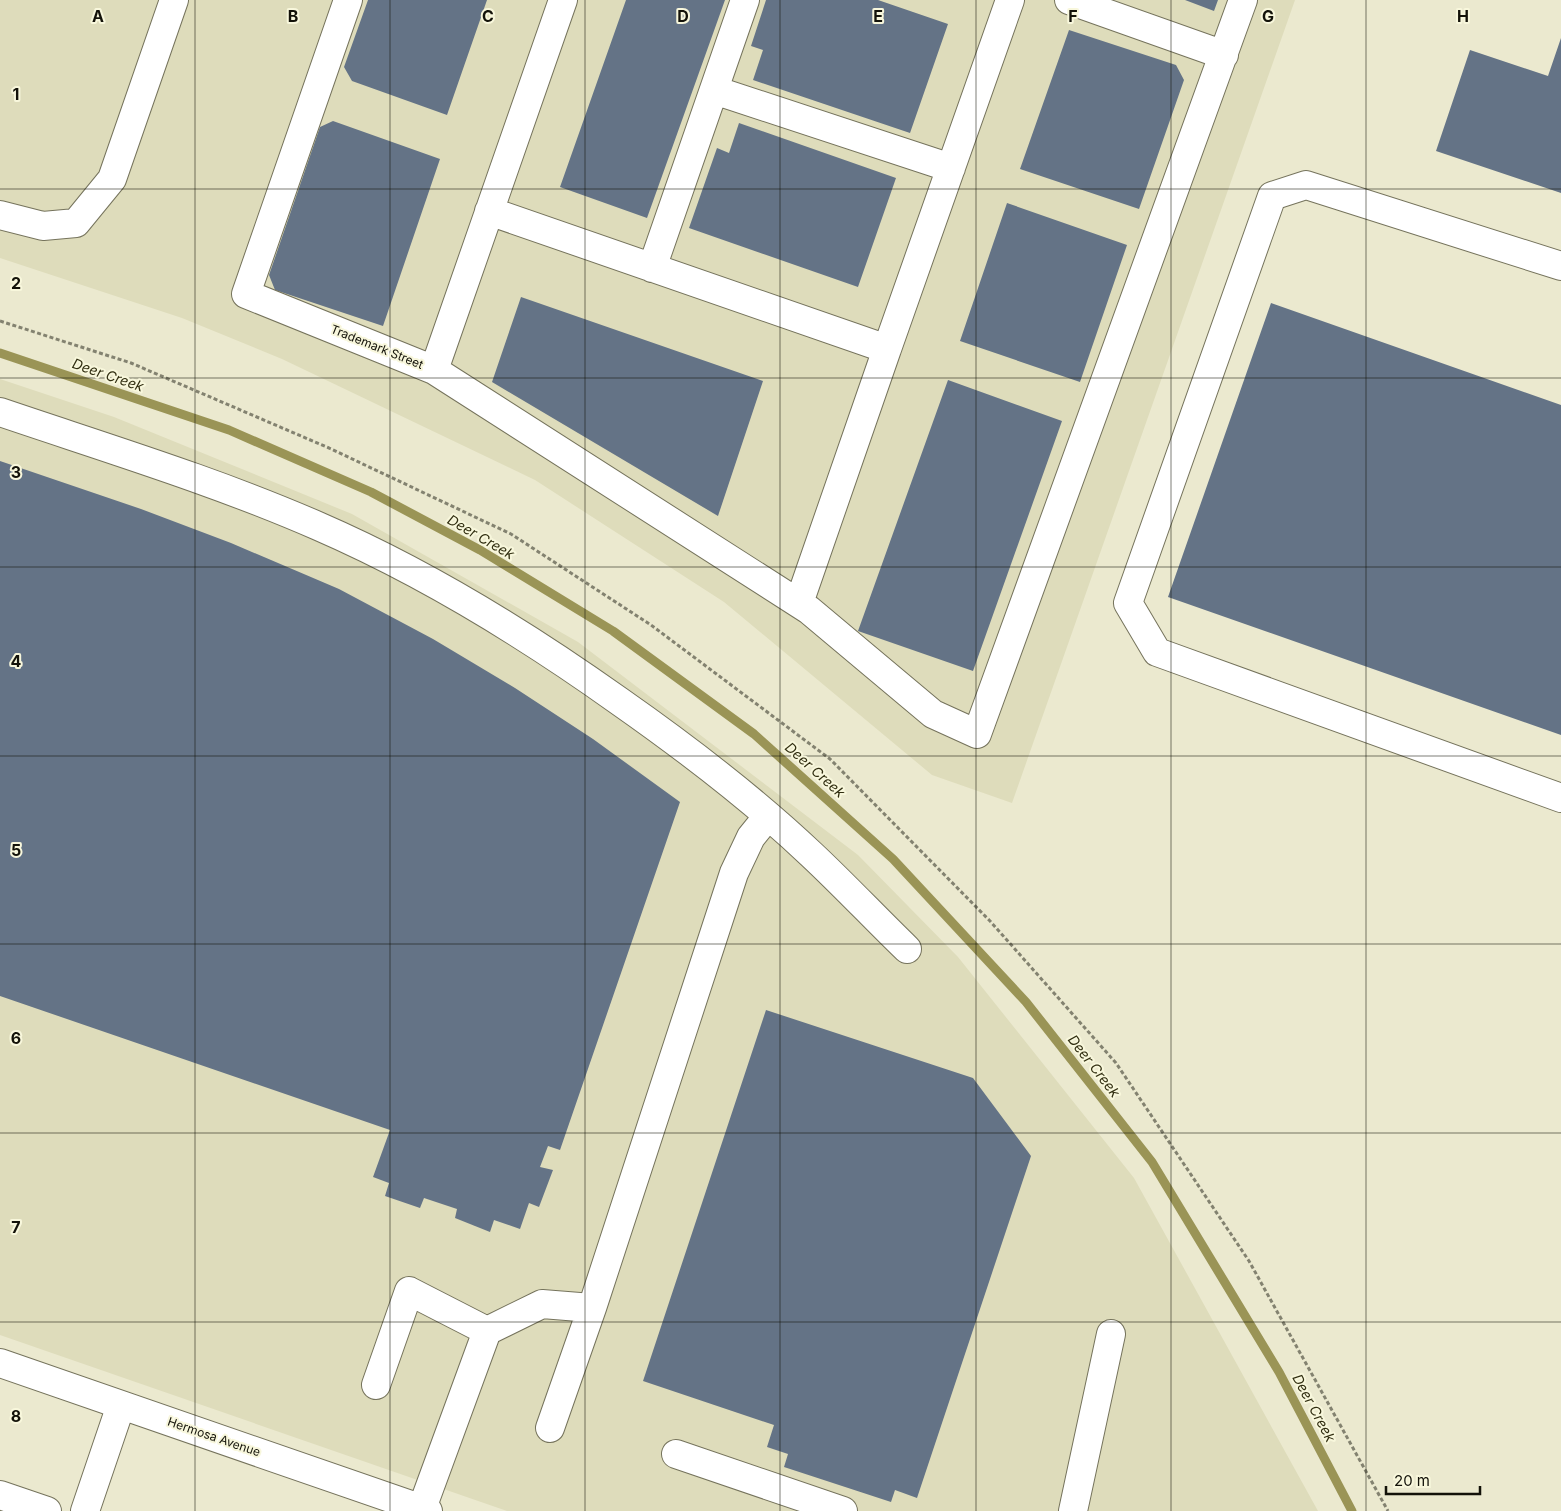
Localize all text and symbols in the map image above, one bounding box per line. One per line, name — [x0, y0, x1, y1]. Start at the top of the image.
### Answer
text: A — [92, 6, 104, 26]
text: B — [288, 6, 298, 26]
text: C — [482, 6, 494, 26]
text: D — [677, 6, 689, 26]
text: E — [873, 6, 883, 26]
text: F — [1068, 6, 1078, 26]
text: G — [1262, 6, 1274, 26]
text: H — [1457, 6, 1469, 26]
text: 1 — [13, 84, 19, 104]
text: 2 — [11, 273, 21, 293]
street label: Trademark Street — [329, 321, 426, 372]
water label: Deer Creek — [70, 354, 146, 395]
text: 3 — [11, 462, 21, 482]
water label: Deer Creek — [445, 511, 518, 563]
text: 4 — [11, 651, 22, 671]
water label: Deer Creek — [782, 738, 849, 801]
text: 5 — [11, 840, 21, 860]
text: 6 — [11, 1028, 21, 1048]
water label: Deer Creek — [1065, 1031, 1124, 1101]
text: 7 — [11, 1217, 21, 1237]
water label: Deer Creek — [1289, 1371, 1340, 1445]
text: 8 — [11, 1406, 21, 1426]
street label: Hermosa Avenue — [166, 1414, 262, 1459]
scale bar — [1386, 1464, 1480, 1496]
text: 20 m — [1394, 1471, 1430, 1490]

